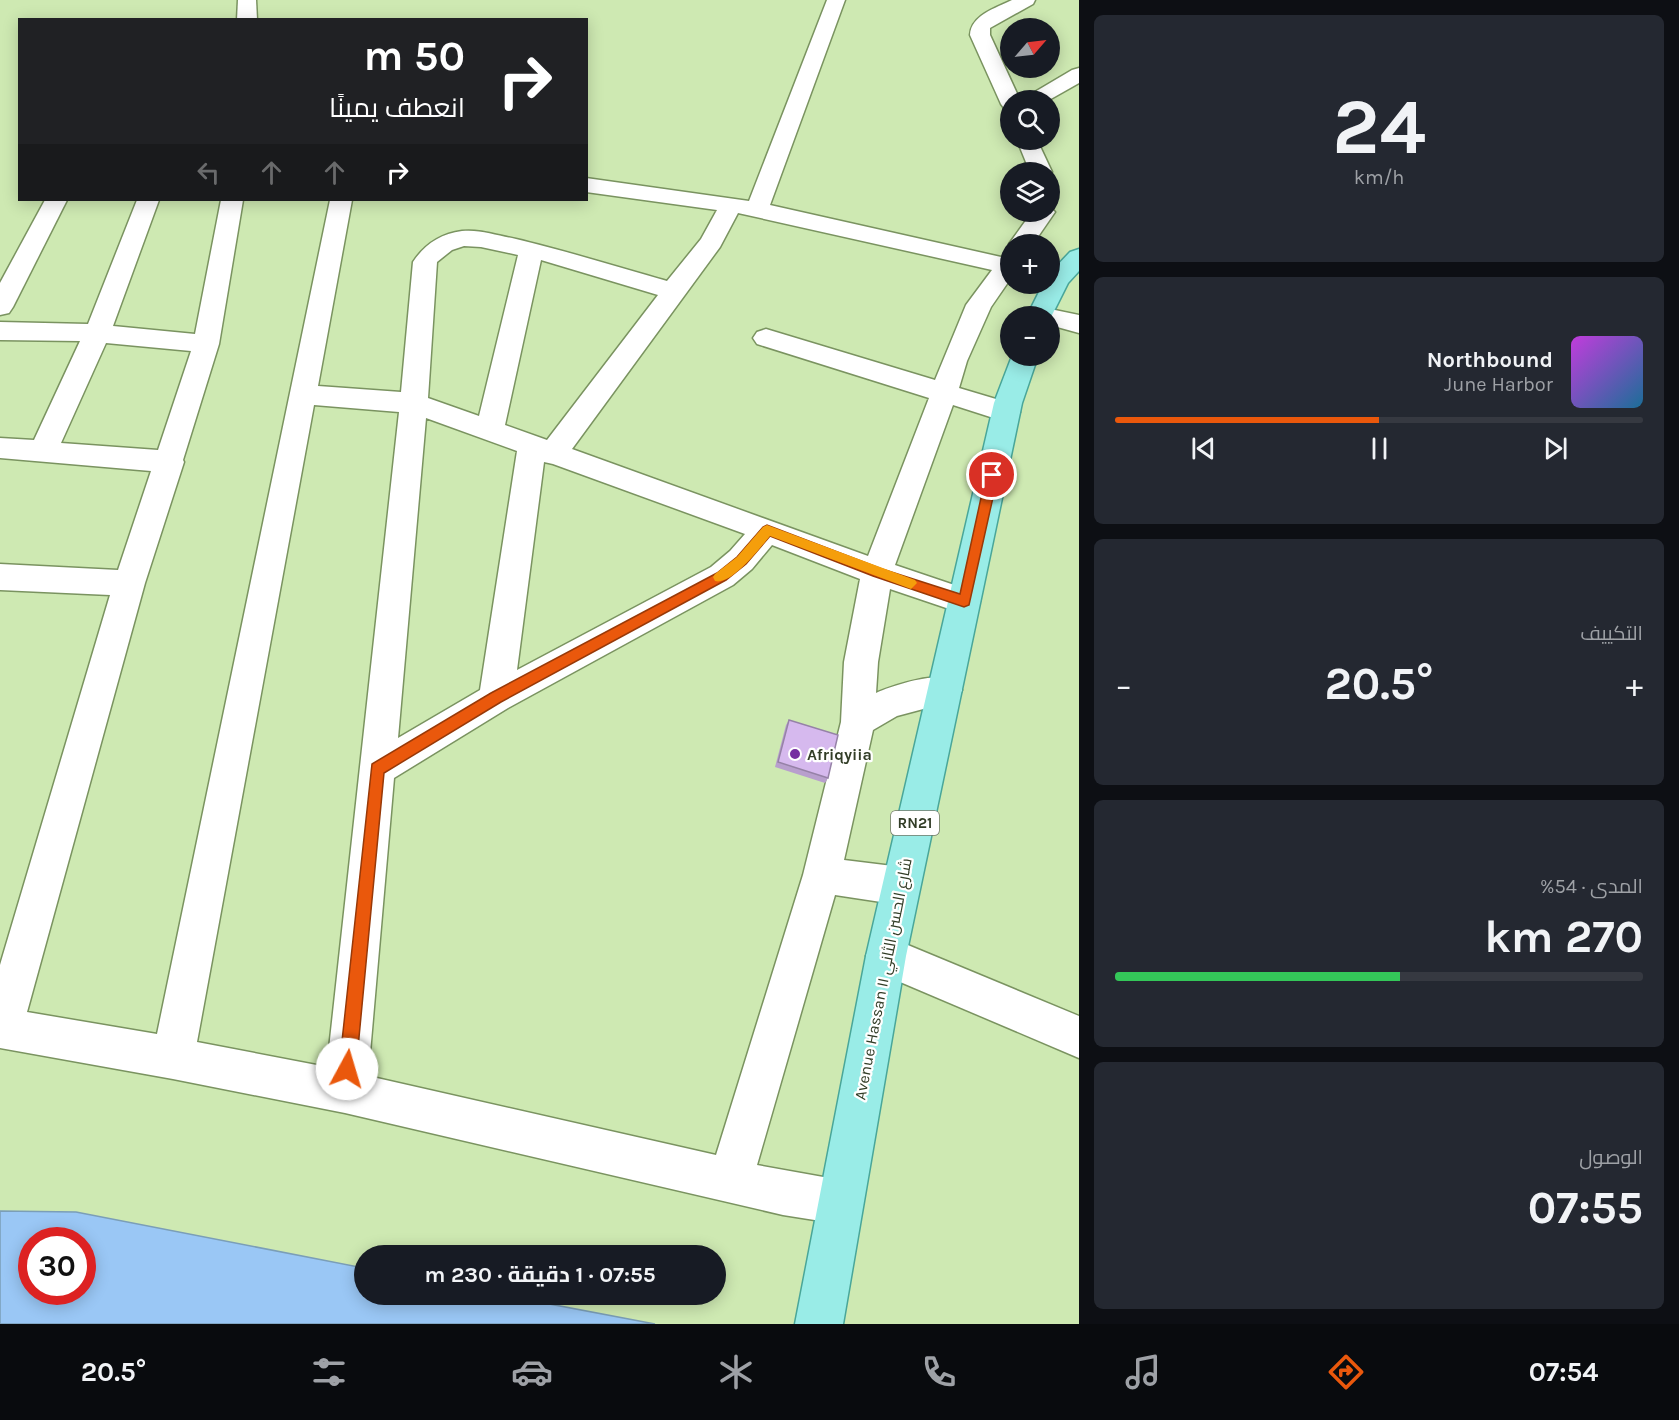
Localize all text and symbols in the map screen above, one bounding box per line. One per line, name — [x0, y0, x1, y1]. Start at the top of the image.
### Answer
north arrow — [1000, 18, 1060, 78]
map controls — [1000, 18, 1060, 366]
text: 50 m — [363, 31, 465, 81]
icon: right — [486, 42, 564, 120]
text: 24 — [1332, 81, 1426, 173]
button: search — [1000, 90, 1060, 150]
text: انعطف يمينًا — [329, 92, 465, 124]
icon: left — [192, 156, 225, 189]
icon: ahead — [255, 156, 288, 189]
icon: ahead — [318, 156, 351, 189]
icon: right — [381, 156, 414, 189]
button: layers — [1000, 162, 1060, 222]
text: km/h — [1354, 166, 1404, 189]
button: + — [1000, 234, 1060, 294]
button: − — [1000, 306, 1060, 366]
text: Northbound — [1427, 347, 1553, 373]
text: June Harbor — [1444, 373, 1553, 396]
icon: previous — [1187, 432, 1220, 465]
icon: pause — [1363, 432, 1396, 465]
icon: next — [1539, 432, 1572, 465]
pin — [966, 449, 1017, 500]
icon: arrive — [975, 458, 1008, 491]
text: التكييف — [1580, 622, 1643, 645]
text: 20.5° — [1324, 658, 1434, 710]
text: − — [1115, 666, 1132, 704]
text: + — [1626, 666, 1643, 704]
place label: Afriqyiia — [807, 745, 872, 764]
marker: Afriqyiia — [788, 747, 802, 761]
road number: RN21 — [891, 811, 939, 835]
street label: Avenue Hassan II شارع الحسن الثاني — [850, 856, 920, 1102]
text: المدى · 54% — [1540, 875, 1643, 898]
text: 270 km — [1484, 911, 1643, 963]
position arrow — [315, 1037, 379, 1101]
text: الوصول — [1579, 1146, 1643, 1169]
text: 07:55 — [1528, 1182, 1643, 1234]
speed limit sign: 30 — [18, 1227, 96, 1305]
text: 07:55 · 1 دقيقة · 230 m — [424, 1262, 656, 1288]
icon: filters — [308, 1351, 350, 1393]
icon: car — [511, 1351, 553, 1393]
icon: climate — [715, 1351, 757, 1393]
icon: phone — [918, 1351, 960, 1393]
icon: music — [1122, 1351, 1164, 1393]
icon: directions — [1325, 1351, 1367, 1393]
text: 20.5° — [81, 1356, 146, 1388]
text: 07:54 — [1529, 1356, 1598, 1388]

